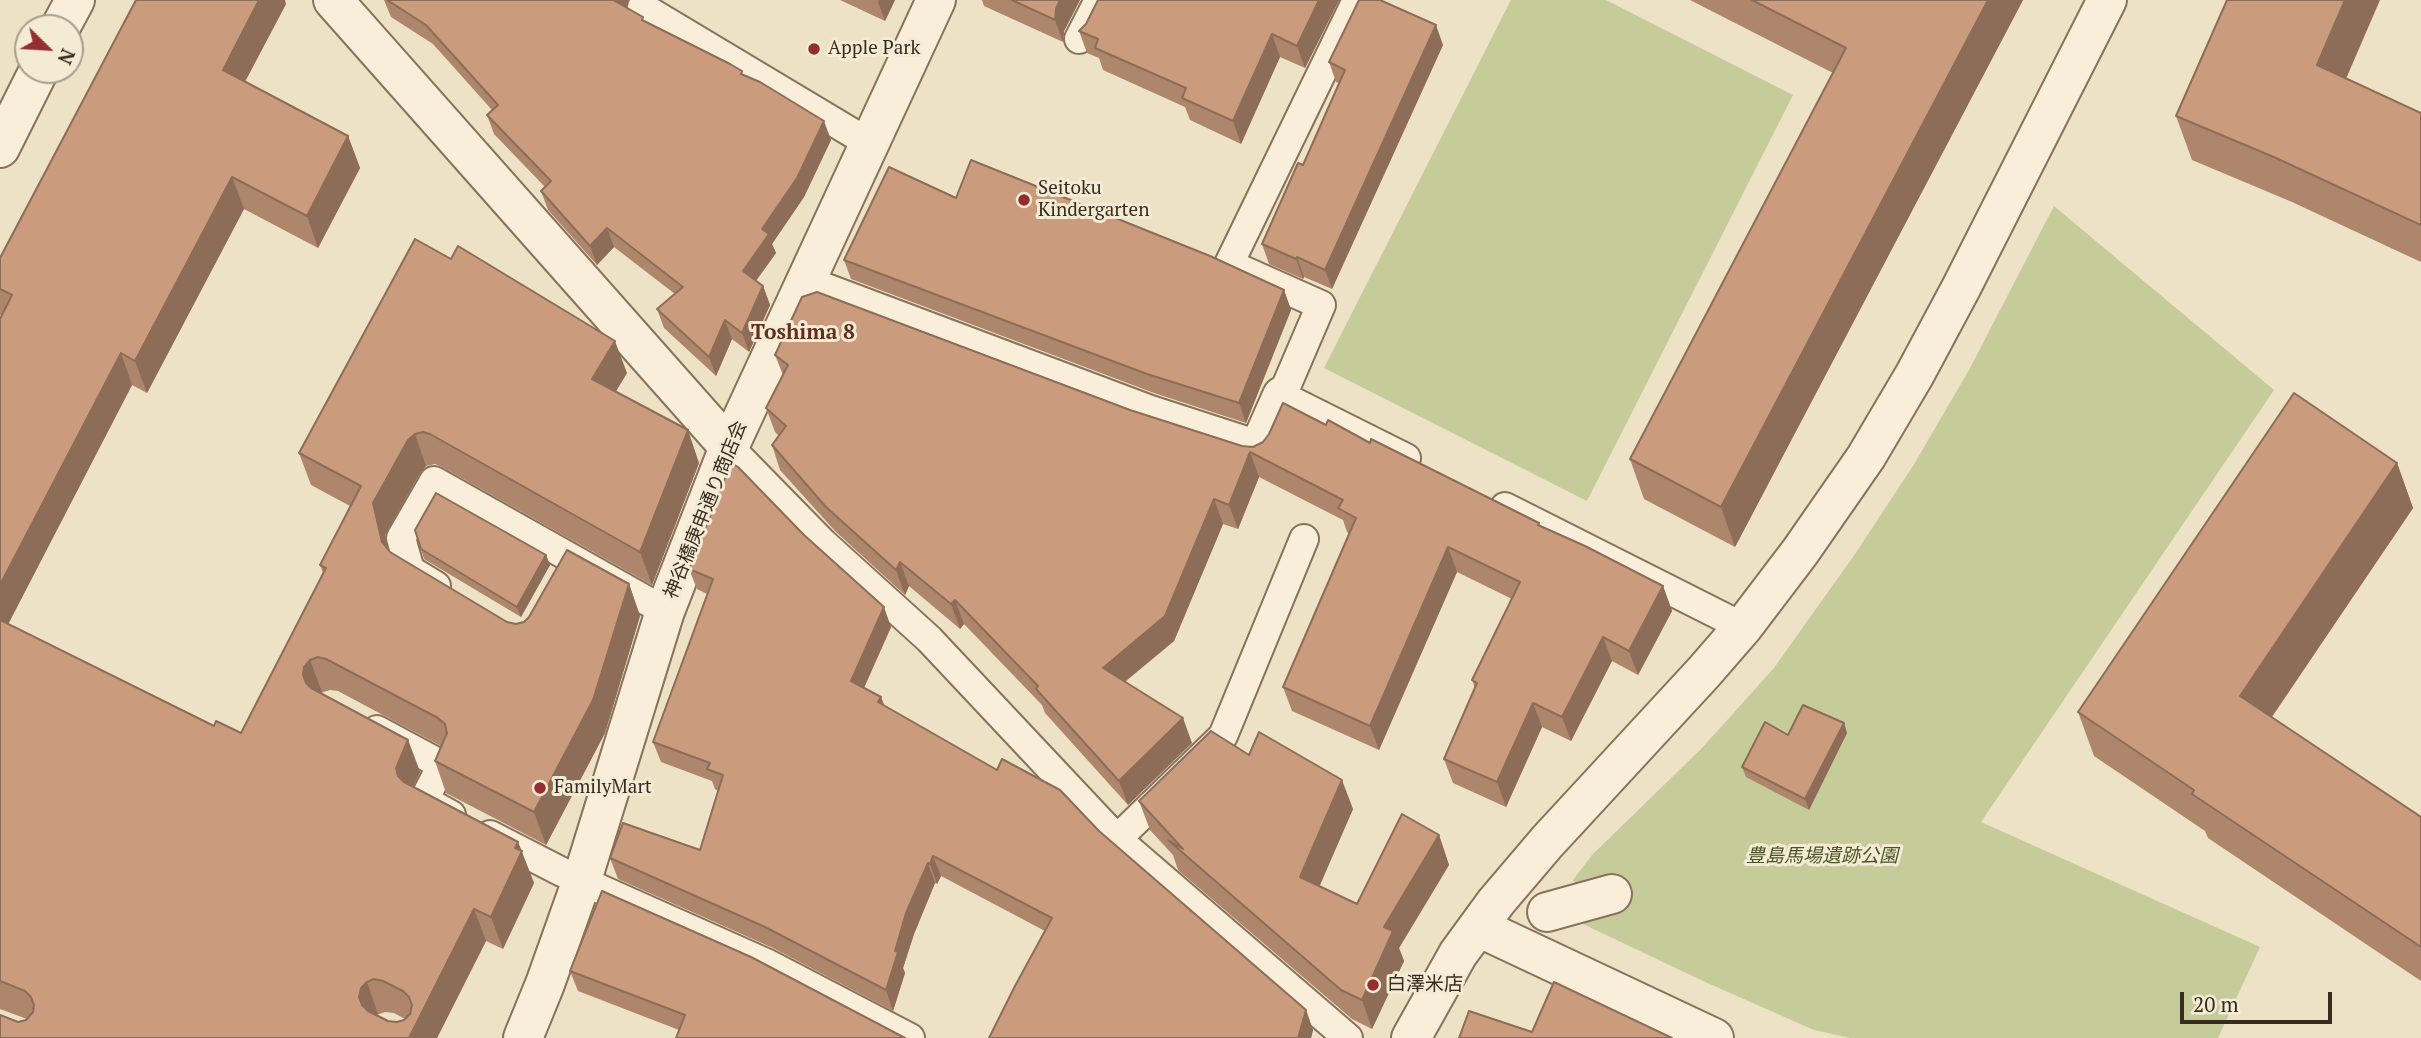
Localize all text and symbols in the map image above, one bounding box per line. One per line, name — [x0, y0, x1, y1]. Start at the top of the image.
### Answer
north arrow — [14, 14, 84, 84]
place label: Apple Park — [828, 38, 920, 60]
marker: Apple Park — [806, 41, 822, 57]
text: N — [52, 45, 81, 69]
place label: Seitoku Kindergarten — [1038, 178, 1149, 222]
marker: Seitoku Kindergarten — [1016, 192, 1032, 208]
district label: Toshima 8 — [751, 320, 855, 346]
street label: 神谷橋庚申通り商店会 — [660, 418, 752, 602]
place label: FamilyMart — [554, 777, 652, 799]
marker: FamilyMart — [532, 780, 548, 796]
park label: 豊島馬場遺跡公園 — [1746, 846, 1898, 868]
place label: 白澤米店 — [1387, 974, 1463, 996]
marker: 白澤米店 — [1365, 977, 1381, 993]
scale bar — [2183, 978, 2335, 1022]
text: 20 m — [2193, 990, 2239, 1018]

